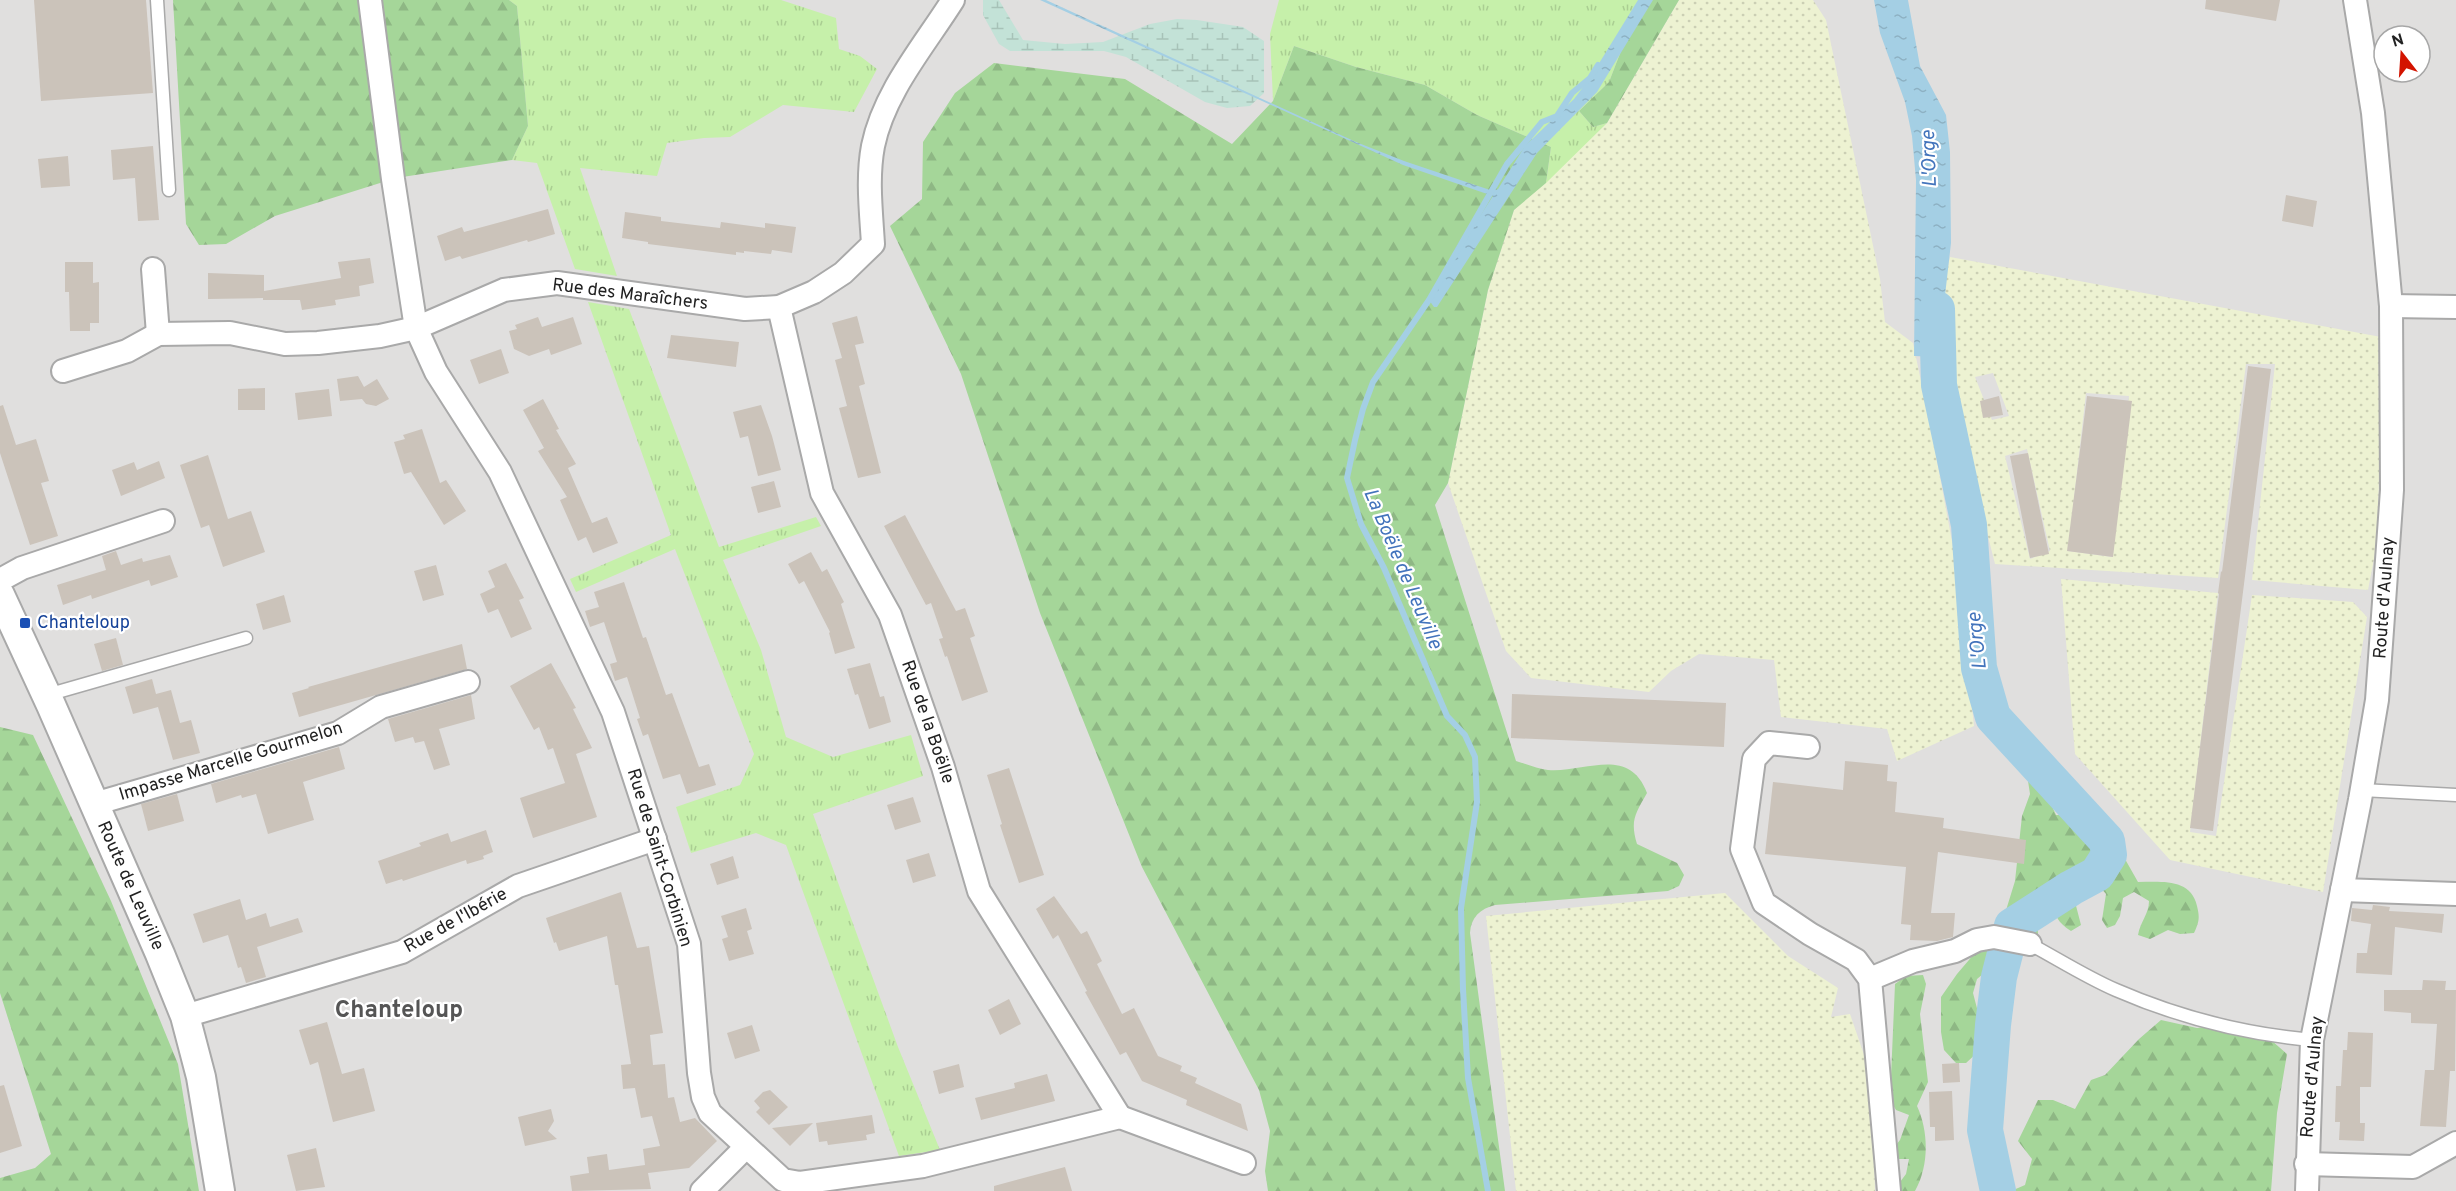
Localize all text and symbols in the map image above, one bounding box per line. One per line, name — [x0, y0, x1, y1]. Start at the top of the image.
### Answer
north arrow — [2372, 24, 2432, 84]
text: N — [2390, 30, 2407, 53]
water label: L'Orge — [1916, 129, 1944, 188]
street label: Rue des Maraîchers — [551, 274, 709, 316]
water label: La Boële de Leuville — [1356, 485, 1448, 654]
street label: Route d'Aulnay — [2369, 536, 2401, 660]
water label: L'Orge — [1962, 611, 1994, 671]
place label: Chanteloup — [37, 612, 130, 635]
marker: Chanteloup — [18, 616, 32, 630]
street label: Rue de la Boëlle — [895, 657, 959, 787]
street label: Impasse Marcelle Gourmelon — [116, 717, 346, 807]
street label: Rue de Saint-Corbinien — [621, 766, 697, 950]
street label: Route de Leuville — [91, 818, 169, 954]
street label: Rue de l'Ibérie — [400, 883, 512, 959]
district label: Chanteloup — [335, 996, 463, 1026]
street label: Route d'Aulnay — [2296, 1015, 2330, 1139]

